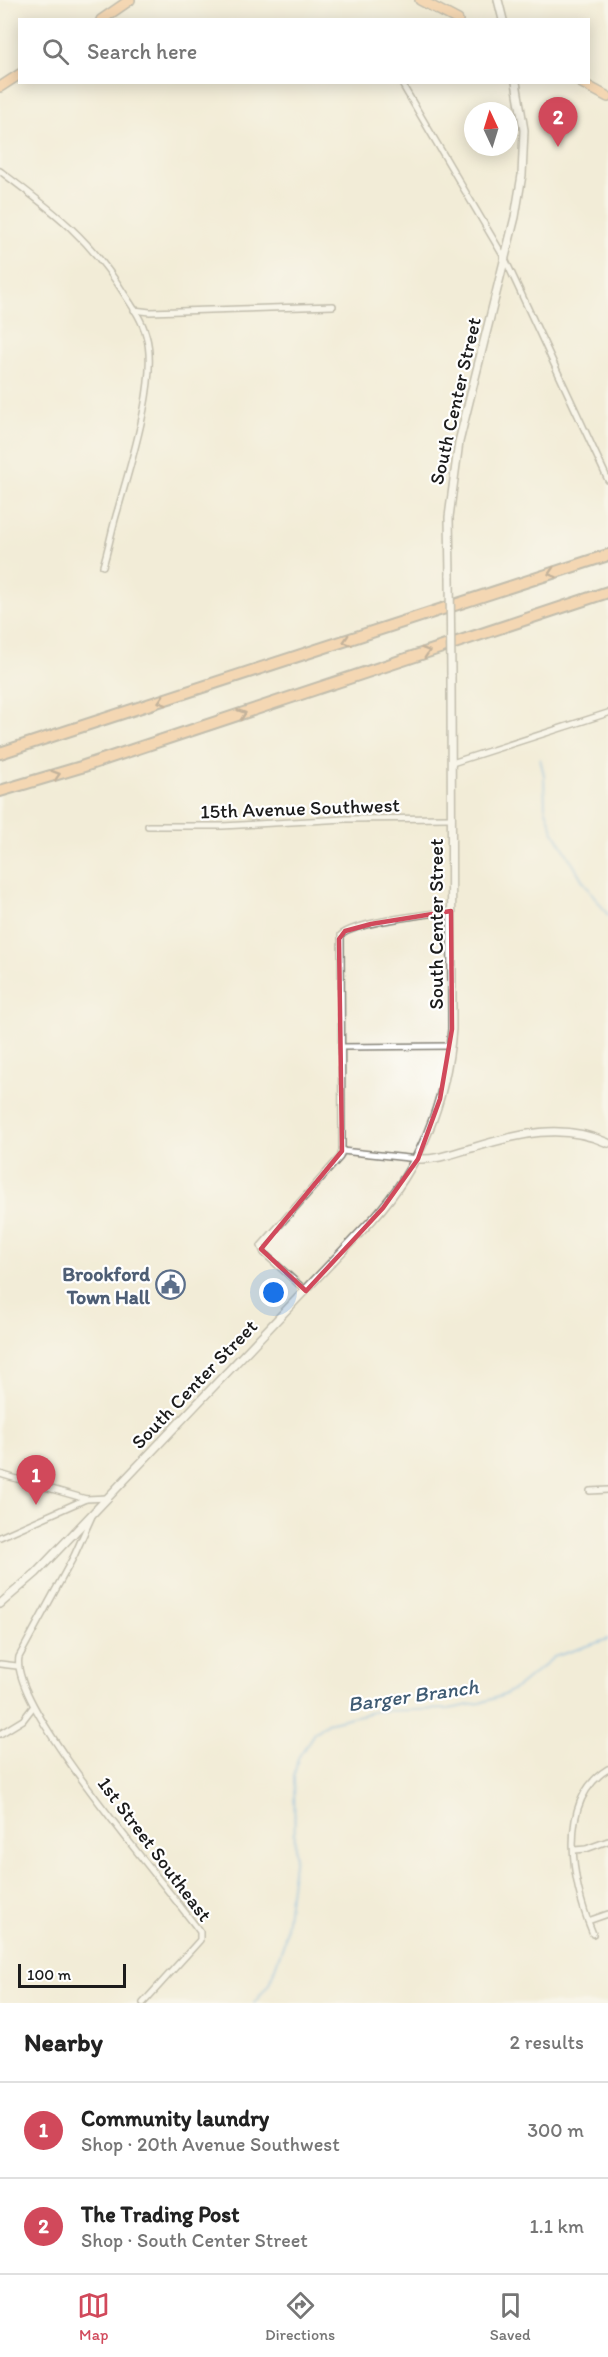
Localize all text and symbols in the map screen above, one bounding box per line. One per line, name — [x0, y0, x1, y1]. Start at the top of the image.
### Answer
search box — [18, 18, 590, 84]
icon: search — [39, 35, 72, 68]
text: Search here — [87, 38, 197, 65]
pin: 2 — [538, 98, 578, 147]
north arrow — [464, 102, 518, 156]
street label: South Center Street — [424, 315, 486, 487]
one-way arrow — [547, 565, 558, 578]
one-way arrow — [342, 633, 353, 646]
one-way arrow — [420, 647, 431, 659]
one-way arrow — [157, 694, 168, 706]
one-way arrow — [236, 709, 246, 721]
one-way arrow — [50, 770, 61, 782]
street label: 15th Avenue Southwest — [200, 793, 401, 823]
street label: South Center Street — [424, 838, 448, 1009]
place label: Brookford Town Hall — [62, 1262, 150, 1309]
public building icon: Brookford Town Hall — [155, 1269, 187, 1301]
your location — [259, 1278, 288, 1307]
street label: South Center Street — [126, 1314, 262, 1454]
pin: 1 — [16, 1456, 56, 1505]
water label: Barger Branch — [346, 1673, 481, 1717]
street label: 1st Street Southeast — [93, 1772, 217, 1926]
scale bar — [18, 1961, 126, 1988]
text: 100 m — [27, 1965, 71, 1984]
text: Nearby — [24, 2026, 103, 2058]
text: 2 results — [510, 2030, 584, 2054]
text: Community laundry — [81, 2105, 269, 2132]
text: 1 — [39, 2118, 48, 2142]
text: 300 m — [527, 2118, 584, 2142]
text: Shop · 20th Avenue Southwest — [81, 2132, 340, 2156]
text: The Trading Post — [81, 2201, 240, 2228]
text: 2 — [38, 2214, 49, 2238]
text: 1.1 km — [530, 2214, 584, 2238]
text: Shop · South Center Street — [81, 2228, 308, 2252]
tab: Map — [77, 2289, 110, 2344]
tab: Directions — [265, 2289, 335, 2344]
tab: Saved — [490, 2289, 531, 2344]

